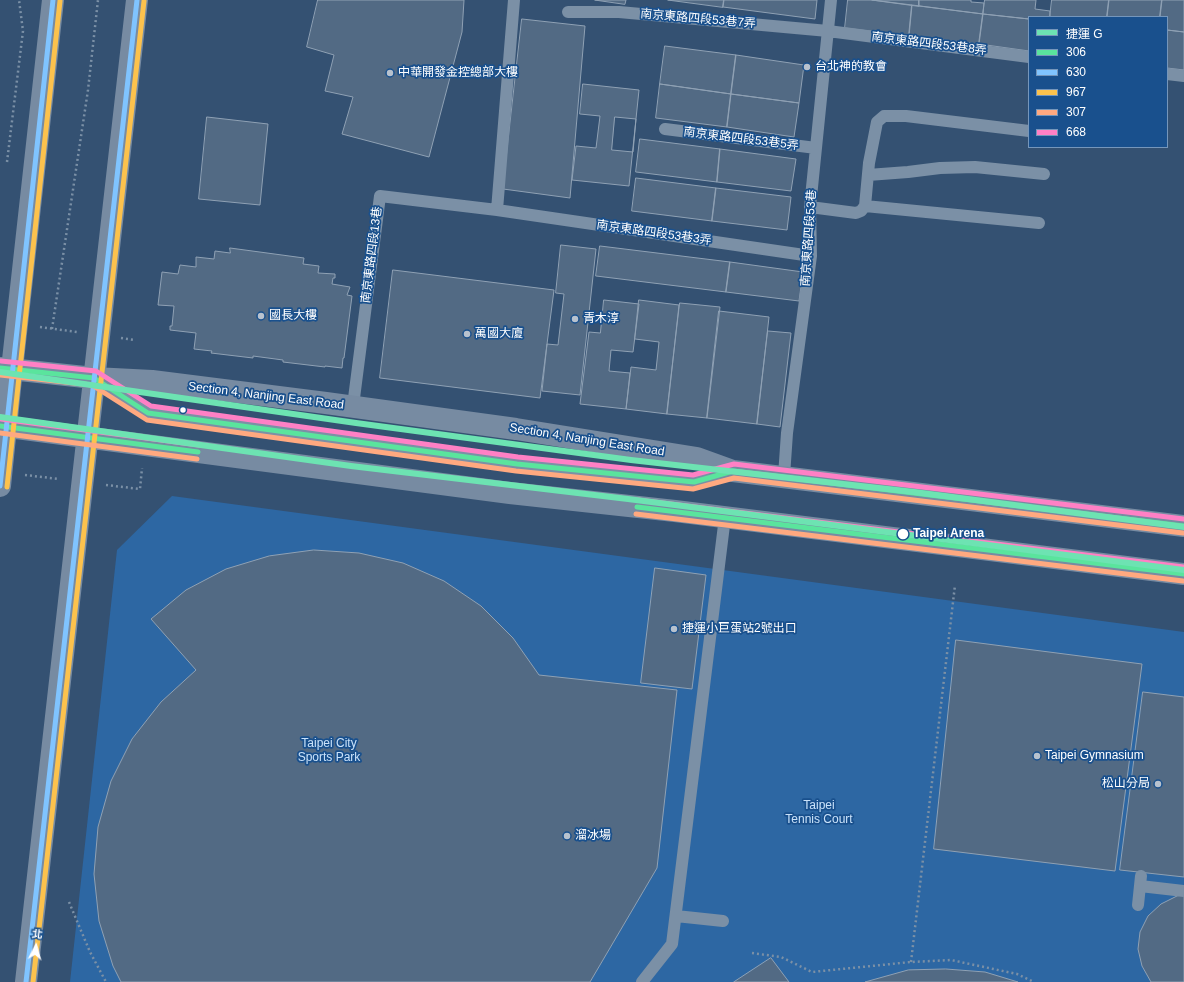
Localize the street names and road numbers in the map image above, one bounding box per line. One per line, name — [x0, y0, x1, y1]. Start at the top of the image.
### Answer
street label: 南京東路四段53巷7弄 — [640, 7, 756, 31]
street label: 南京東路四段53巷8弄 — [871, 30, 987, 58]
street label: 南京東路四段53巷5弄 — [683, 125, 799, 153]
street label: 南京東路四段53巷 — [798, 189, 820, 287]
street label: 南京東路四段13巷 — [359, 206, 385, 304]
street label: 南京東路四段53巷3弄 — [596, 218, 712, 248]
street label: Section 4, Nanjing East Road — [187, 379, 345, 413]
street label: Section 4, Nanjing East Road — [508, 421, 666, 459]

